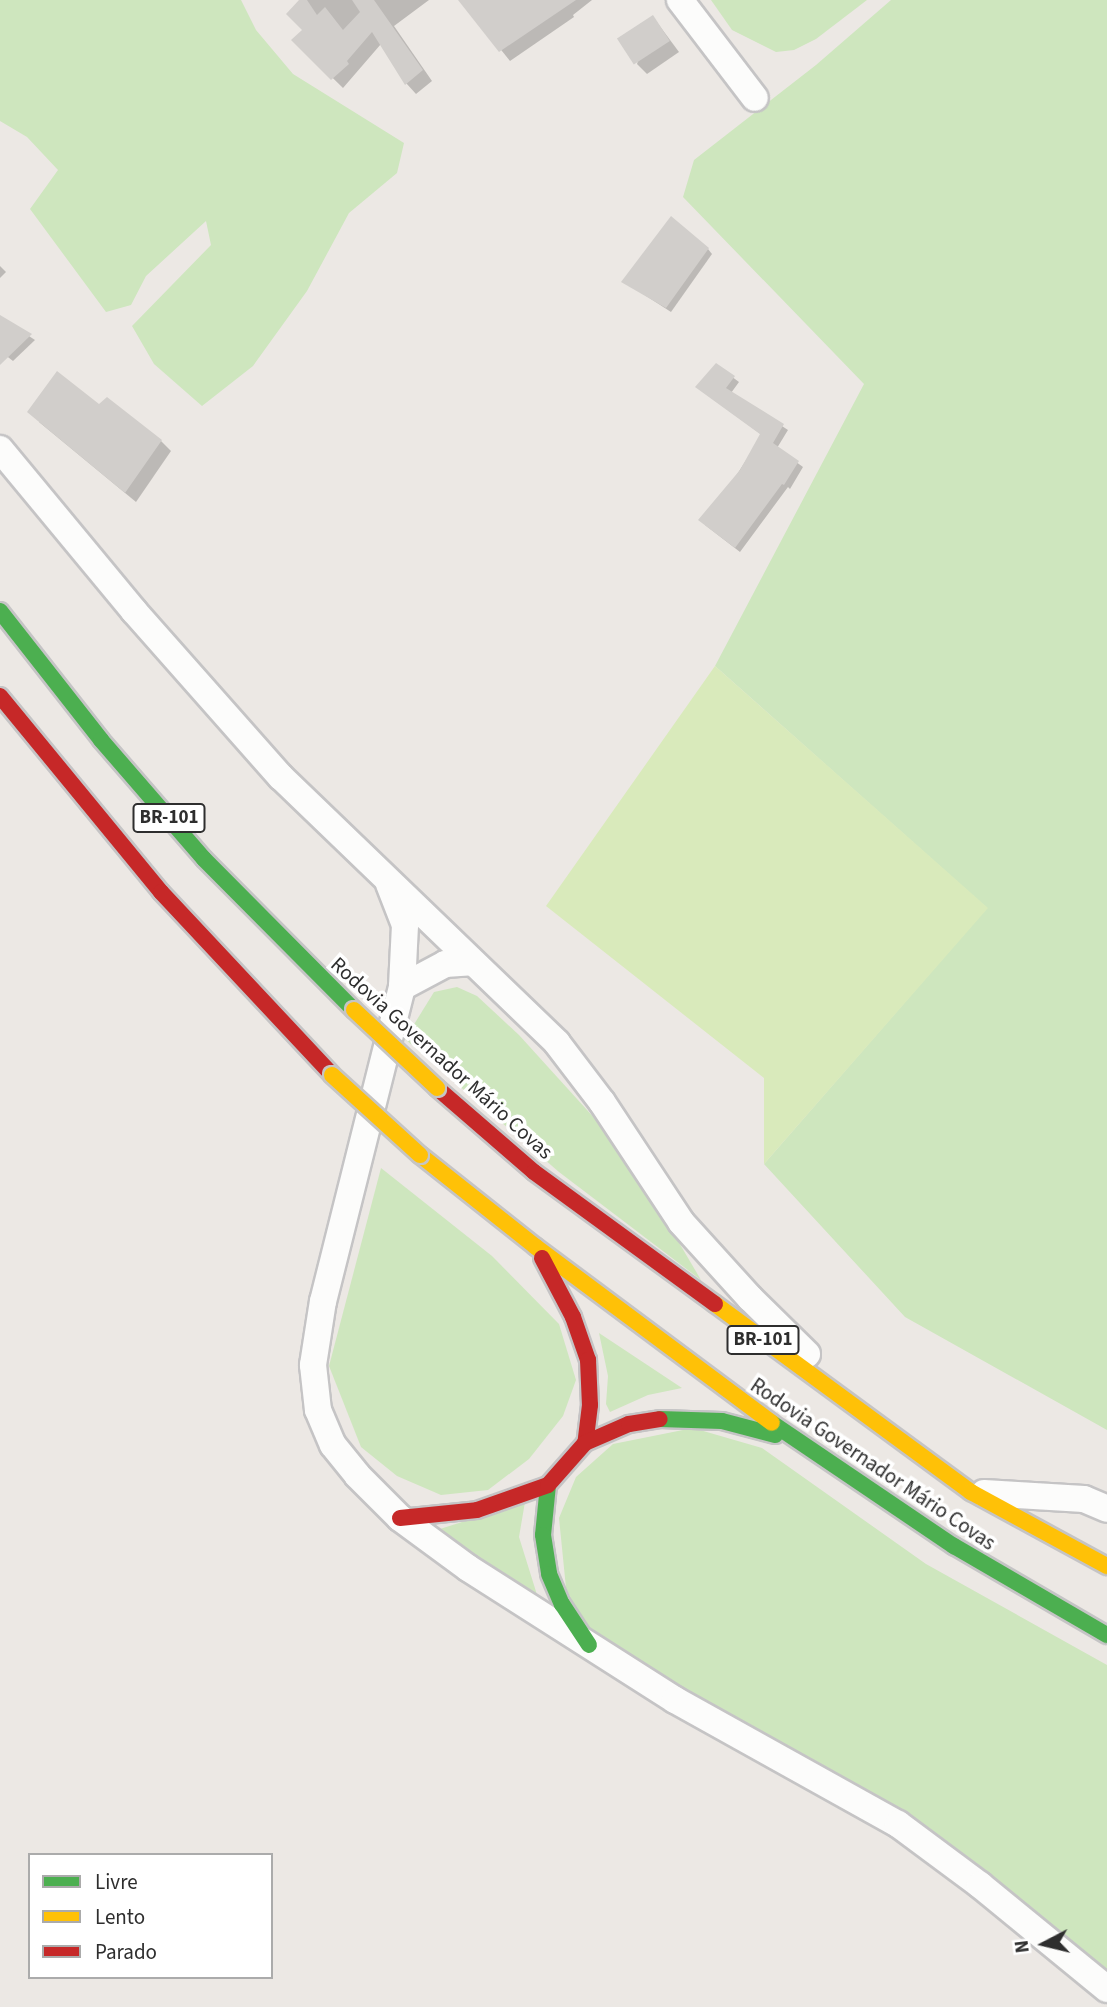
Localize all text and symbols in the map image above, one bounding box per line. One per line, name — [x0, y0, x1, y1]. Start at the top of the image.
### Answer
road number: BR-101 — [132, 803, 206, 834]
street label: Rodovia Governador Mário Covas — [326, 952, 558, 1164]
road number: BR-101 — [726, 1324, 800, 1356]
street label: Rodovia Governador Mário Covas — [746, 1372, 1000, 1556]
legend — [28, 1853, 273, 1979]
text: Livre — [95, 1867, 138, 1897]
text: Lento — [95, 1902, 145, 1932]
north arrow — [1009, 1909, 1079, 1979]
text: Parado — [95, 1937, 157, 1967]
text: N — [1008, 1939, 1037, 1955]

